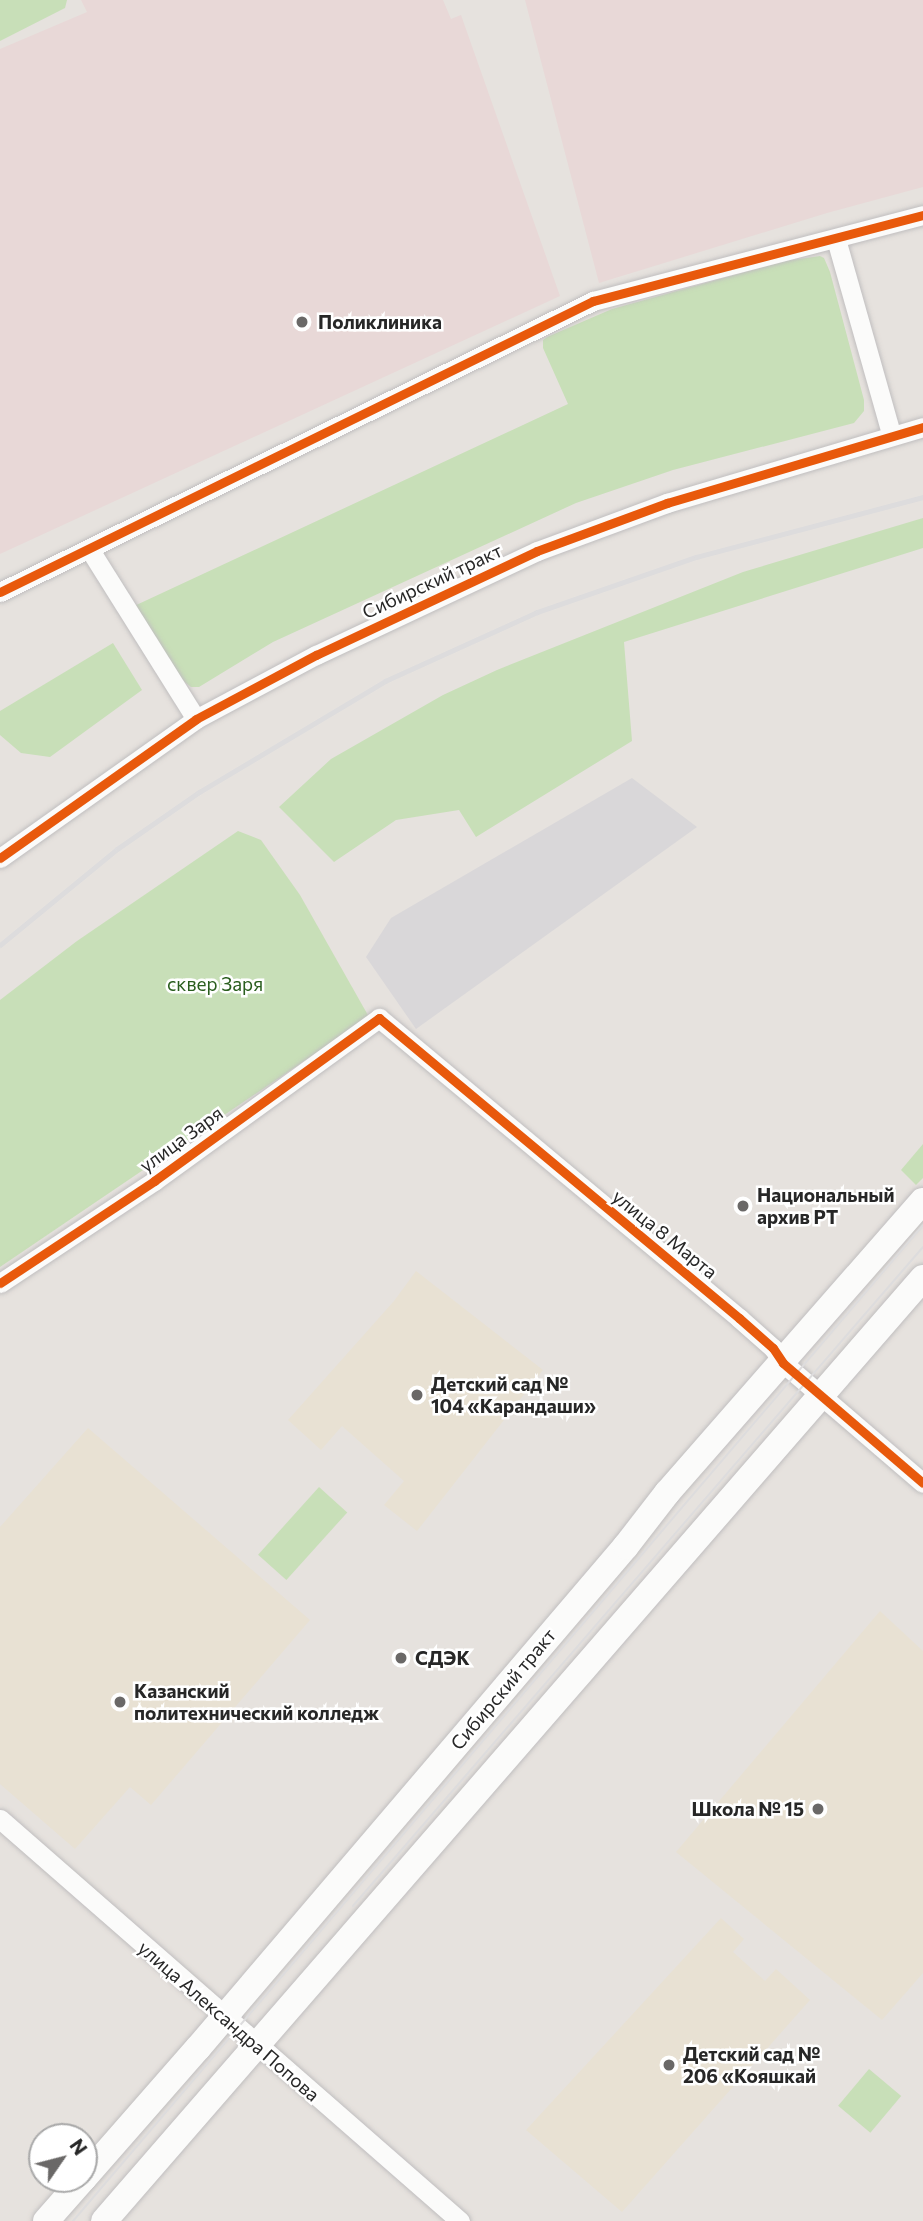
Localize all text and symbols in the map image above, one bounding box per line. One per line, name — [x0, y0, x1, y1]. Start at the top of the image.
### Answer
place label: Поликлиника — [318, 311, 442, 333]
marker: Поликлиника — [292, 312, 312, 332]
street label: Сибирский тракт — [359, 539, 505, 623]
park label: сквер Заря — [167, 973, 263, 995]
street label: улица Заря — [135, 1101, 227, 1177]
place label: Национальный архив РТ — [757, 1184, 894, 1228]
street label: улица 8 Марта — [608, 1185, 722, 1283]
marker: Национальный архив РТ — [735, 1198, 751, 1214]
place label: Детский сад № 104 «Карандаши» — [431, 1373, 596, 1417]
marker: Детский сад № 104 «Карандаши» — [409, 1387, 425, 1403]
street label: Сибирский тракт — [446, 1624, 560, 1754]
place label: СДЭК — [415, 1647, 470, 1669]
marker: СДЭК — [393, 1650, 409, 1666]
place label: Казанский политехнический колледж — [134, 1680, 379, 1724]
marker: Казанский политехнический колледж — [112, 1694, 128, 1710]
place label: Школа № 15 — [692, 1798, 804, 1820]
marker: Школа № 15 — [810, 1801, 826, 1817]
street label: улица Александра Попова — [134, 1936, 324, 2106]
place label: Детский сад № 206 «Кояшкай — [683, 2043, 820, 2087]
marker: Детский сад № 206 «Кояшкай — [661, 2057, 677, 2073]
north arrow — [28, 2123, 98, 2193]
text: N — [65, 2134, 92, 2159]

